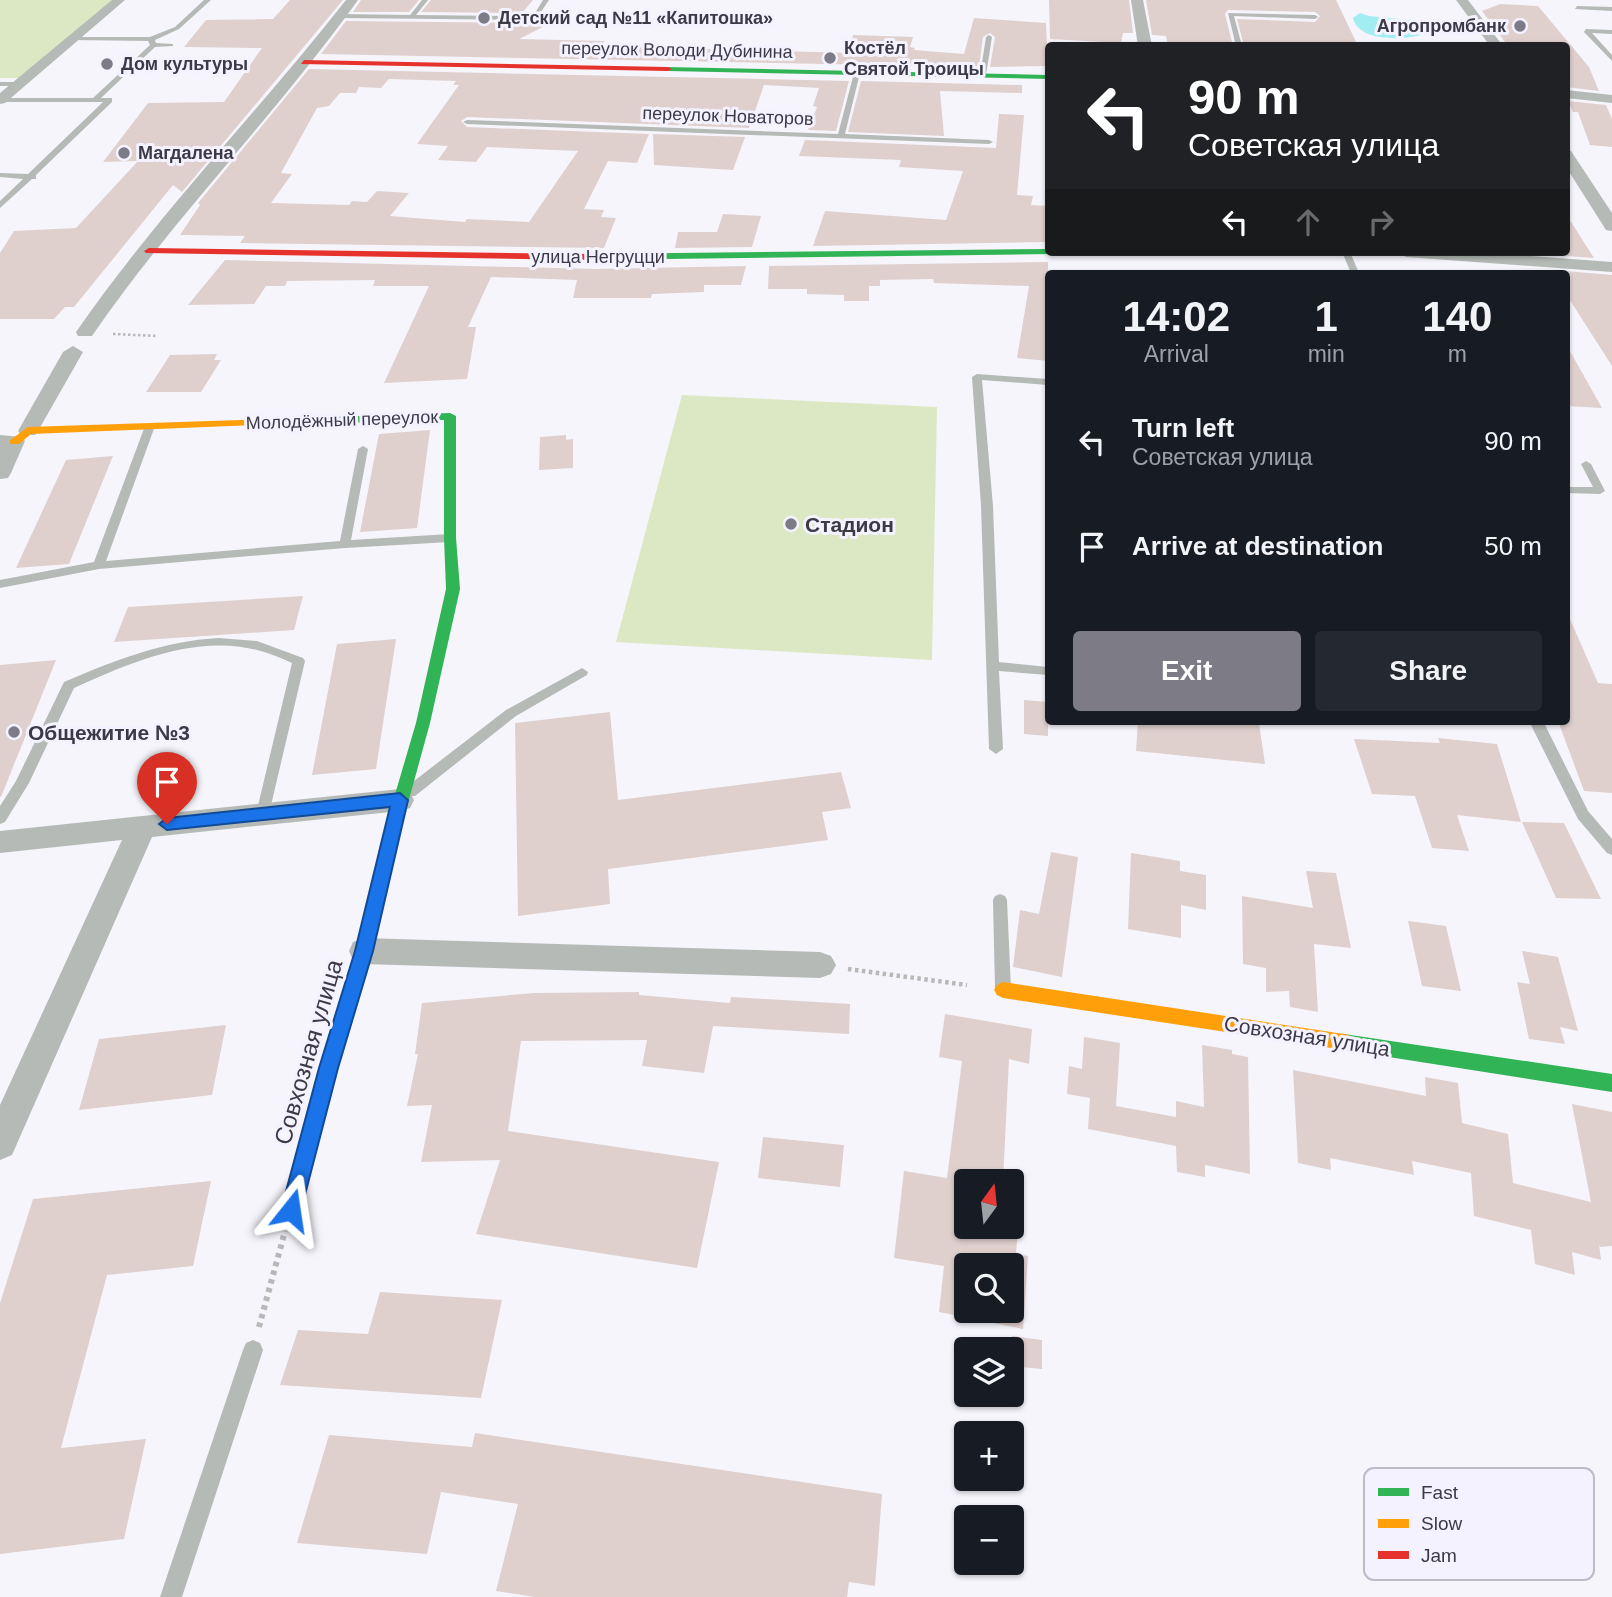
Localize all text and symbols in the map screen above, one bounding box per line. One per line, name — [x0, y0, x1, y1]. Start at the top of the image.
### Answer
place label: Детский сад №11 «Капитошка» — [498, 8, 773, 28]
marker: Детский сад №11 «Капитошка» — [476, 10, 492, 26]
place label: Агропромбанк — [1377, 16, 1507, 36]
marker: Агропромбанк — [1512, 18, 1528, 34]
street label: переулок Володи Дубинина — [561, 38, 794, 62]
place label: Костёл Святой Троицы — [844, 38, 984, 79]
marker: Костёл Святой Троицы — [822, 50, 838, 66]
place label: Дом культуры — [121, 54, 248, 74]
marker: Дом культуры — [99, 56, 115, 72]
icon: left — [1073, 70, 1164, 161]
text: 90 m — [1188, 70, 1300, 124]
street label: переулок Новаторов — [642, 103, 814, 129]
text: Советская улица — [1188, 127, 1439, 163]
place label: Магдалена — [138, 143, 235, 163]
marker: Магдалена — [116, 145, 132, 161]
icon: left — [1216, 203, 1254, 241]
icon: ahead — [1289, 203, 1327, 241]
icon: right — [1362, 203, 1400, 241]
street label: улица Негруцци — [531, 247, 665, 267]
text: 14:02 — [1123, 293, 1230, 340]
text: 1 — [1314, 293, 1338, 340]
text: 140 — [1422, 293, 1492, 340]
text: Arrival — [1144, 341, 1209, 367]
text: min — [1308, 341, 1345, 367]
text: m — [1448, 341, 1467, 367]
street label: Молодёжный переулок — [246, 407, 439, 433]
text: Turn left — [1132, 413, 1234, 443]
icon: left — [1073, 423, 1111, 461]
text: 90 m — [1484, 426, 1542, 456]
text: Советская улица — [1132, 444, 1313, 470]
place label: Стадион — [805, 513, 894, 536]
marker: Стадион — [783, 516, 799, 532]
icon: arrive — [1073, 528, 1111, 566]
text: Arrive at destination — [1132, 531, 1383, 561]
text: 50 m — [1484, 531, 1542, 561]
button: Exit — [1073, 631, 1301, 711]
button: Share — [1315, 631, 1542, 711]
place label: Общежитие №3 — [28, 721, 190, 744]
marker: Общежитие №3 — [6, 724, 22, 740]
pin — [137, 752, 197, 824]
icon: arrive — [148, 763, 186, 801]
street label: Совхозная улица — [269, 956, 348, 1148]
street label: Совхозная улица — [1222, 1012, 1392, 1061]
north arrow — [954, 1169, 1024, 1239]
map controls — [954, 1169, 1024, 1575]
position arrow — [254, 1173, 328, 1247]
button: search — [954, 1253, 1024, 1323]
button: layers — [954, 1337, 1024, 1407]
button: + — [954, 1421, 1024, 1491]
legend — [1364, 1468, 1594, 1580]
text: Fast — [1421, 1482, 1459, 1503]
button: − — [954, 1505, 1024, 1575]
text: Slow — [1421, 1513, 1462, 1534]
text: Jam — [1421, 1545, 1457, 1566]

